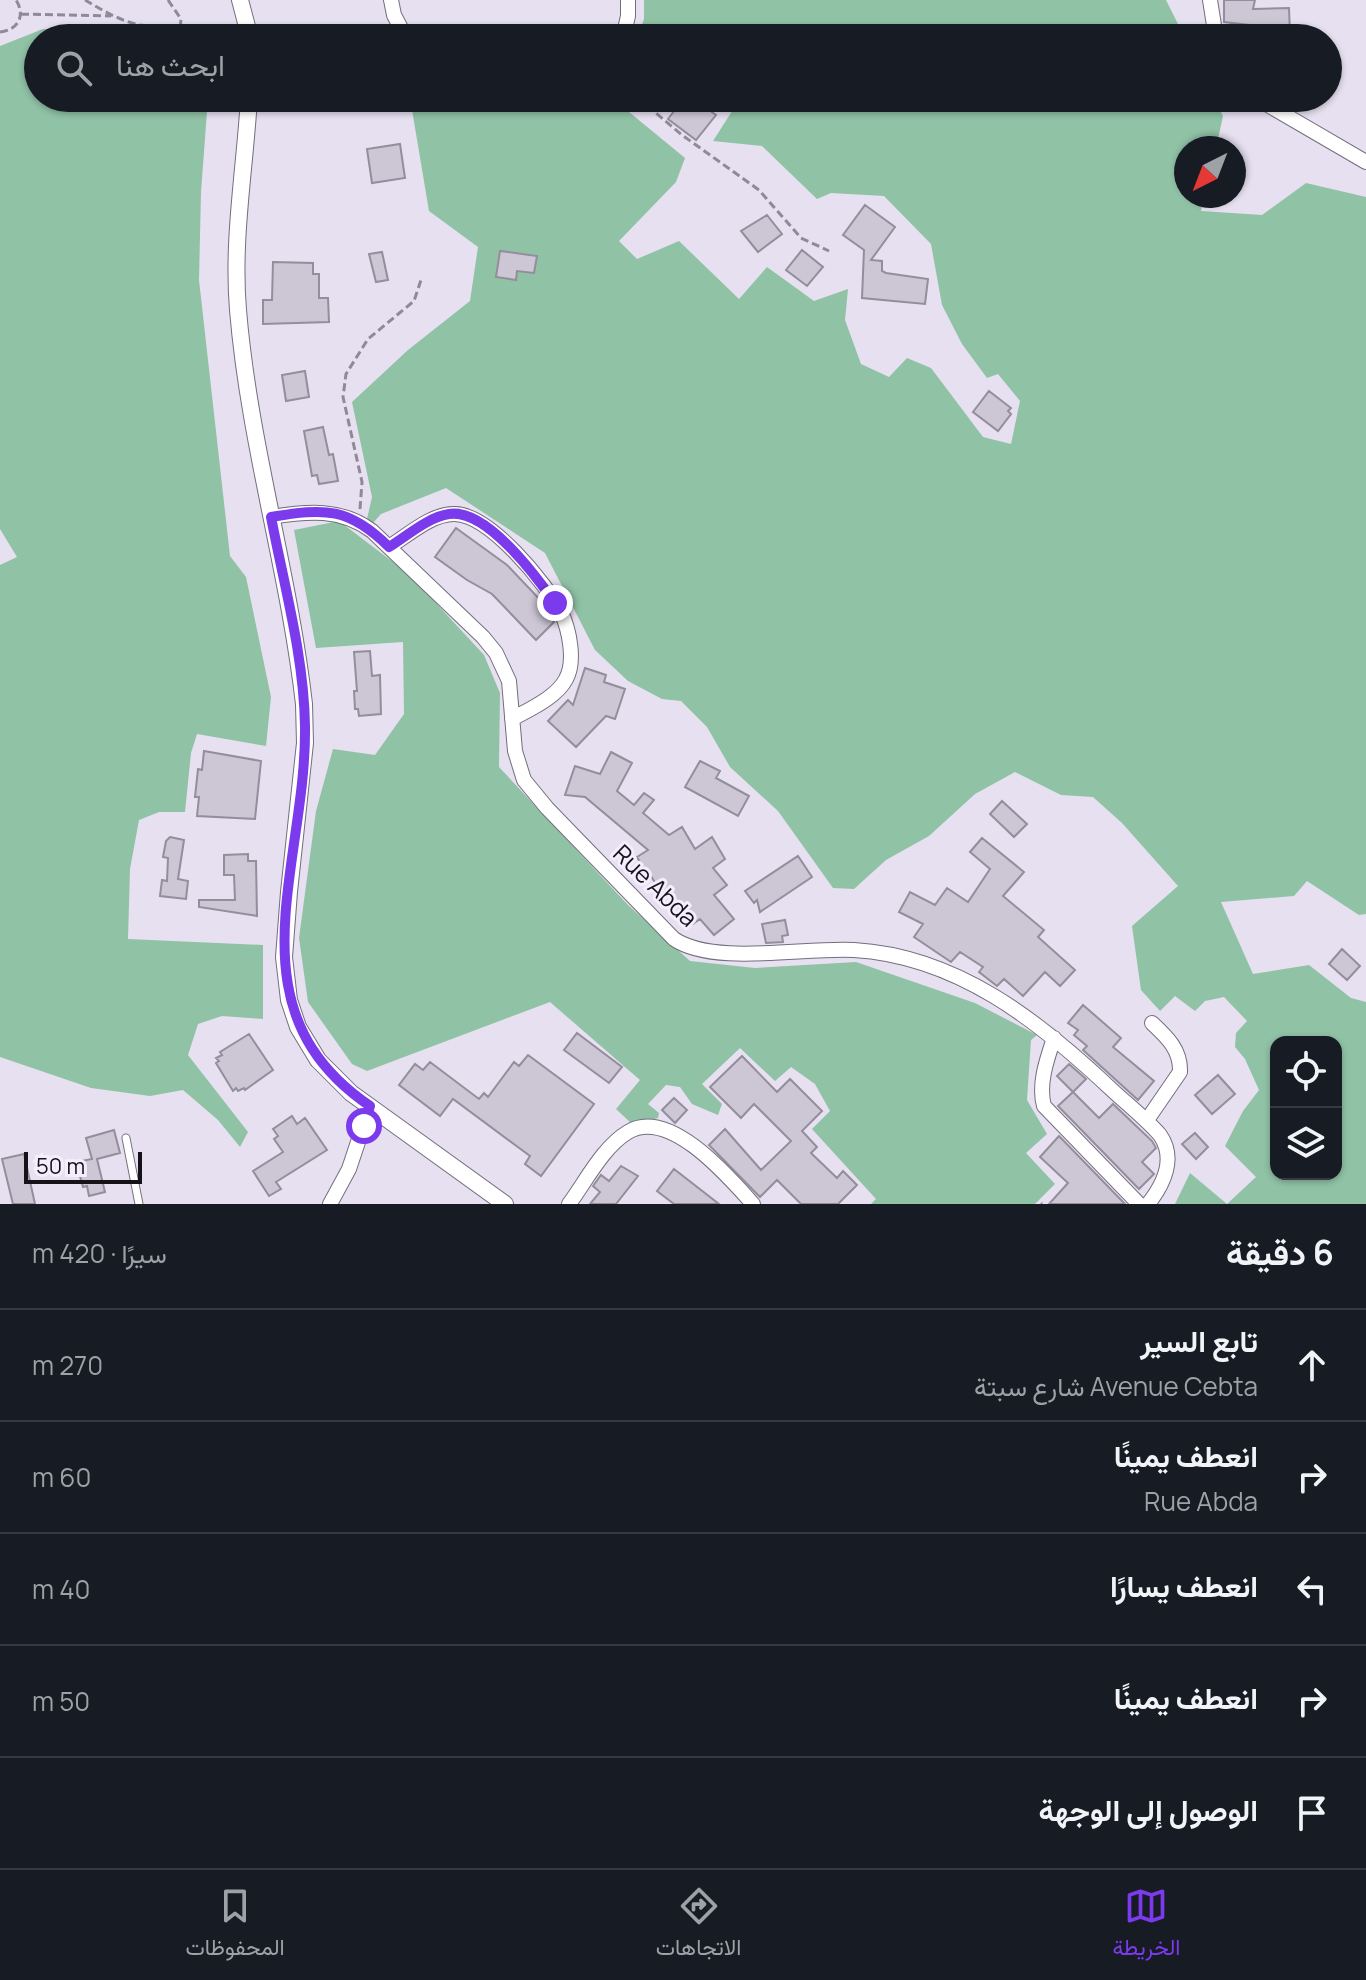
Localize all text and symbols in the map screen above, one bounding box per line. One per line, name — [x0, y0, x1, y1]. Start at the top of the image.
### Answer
search box — [24, 24, 1342, 112]
text: ابحث هنا — [116, 44, 225, 85]
icon: search — [52, 46, 96, 90]
north arrow — [1174, 136, 1246, 208]
route end — [537, 585, 573, 621]
street label: Rue Abda — [607, 837, 705, 933]
map controls — [1270, 1036, 1342, 1180]
button: locate — [1270, 1036, 1342, 1108]
route start — [346, 1108, 382, 1144]
button: layers — [1270, 1108, 1342, 1180]
scale bar — [24, 1148, 142, 1184]
text: 50 m — [36, 1151, 85, 1181]
text: 6 دقيقة — [1226, 1229, 1334, 1275]
text: سيرًا · 420 m — [32, 1235, 167, 1271]
text: تابع السير — [1140, 1320, 1258, 1361]
icon: ahead — [1290, 1343, 1334, 1387]
text: 270 m — [32, 1347, 103, 1383]
text: Avenue Cebta شارع سبتة — [974, 1368, 1258, 1404]
text: انعطف يمينًا — [1114, 1435, 1258, 1476]
icon: right — [1290, 1455, 1334, 1499]
text: 60 m — [32, 1459, 91, 1495]
text: Rue Abda — [1144, 1483, 1258, 1519]
text: انعطف يسارًا — [1110, 1565, 1258, 1606]
icon: left — [1290, 1567, 1334, 1611]
text: 40 m — [32, 1571, 90, 1607]
text: انعطف يمينًا — [1114, 1677, 1258, 1718]
icon: right — [1290, 1679, 1334, 1723]
text: 50 m — [32, 1683, 90, 1719]
text: الوصول إلى الوجهة — [1039, 1789, 1258, 1830]
icon: arrive — [1290, 1791, 1334, 1835]
tab: المحفوظات — [186, 1884, 285, 1967]
tab: الاتجاهات — [656, 1884, 741, 1967]
tab: الخريطة — [1112, 1884, 1180, 1967]

